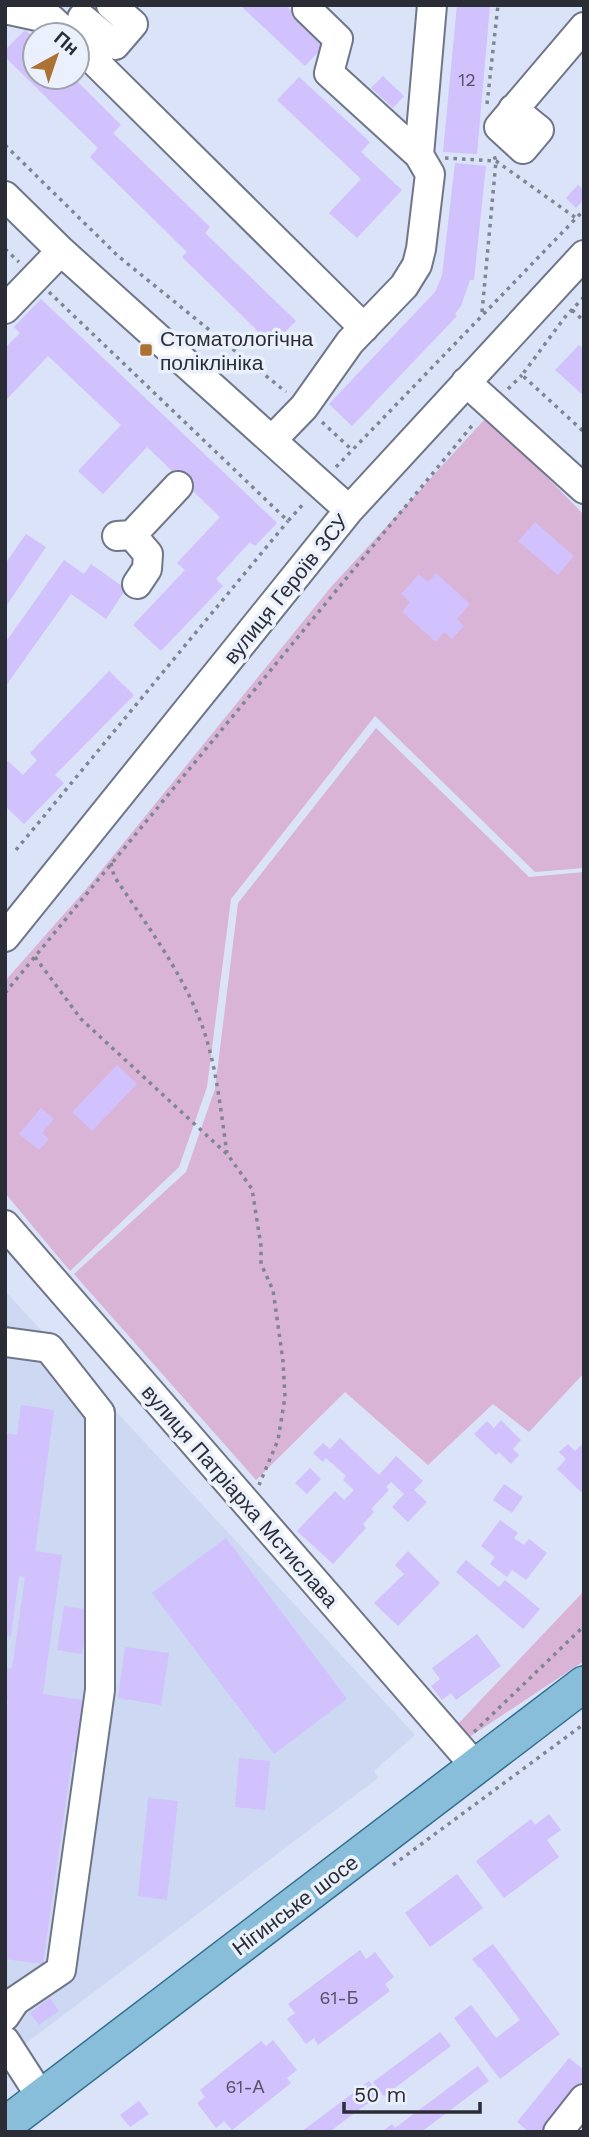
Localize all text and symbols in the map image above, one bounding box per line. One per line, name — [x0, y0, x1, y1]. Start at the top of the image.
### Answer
north arrow — [21, 21, 91, 91]
text: Пн — [50, 26, 84, 60]
house number: 12 — [458, 69, 476, 90]
place label: Стоматологічна поліклініка — [160, 326, 314, 375]
marker: Стоматологічна поліклініка — [138, 342, 154, 358]
street label: вулиця Героїв ЗСУ — [218, 509, 354, 669]
street label: вулиця Патріарха Мстислава — [137, 1380, 344, 1613]
street label: Нігинське шосе — [227, 1850, 363, 1960]
house number: 61-Б — [320, 1987, 358, 2008]
scale bar — [344, 2070, 480, 2114]
house number: 61-А — [225, 2076, 265, 2097]
text: 50 m — [354, 2082, 406, 2107]

